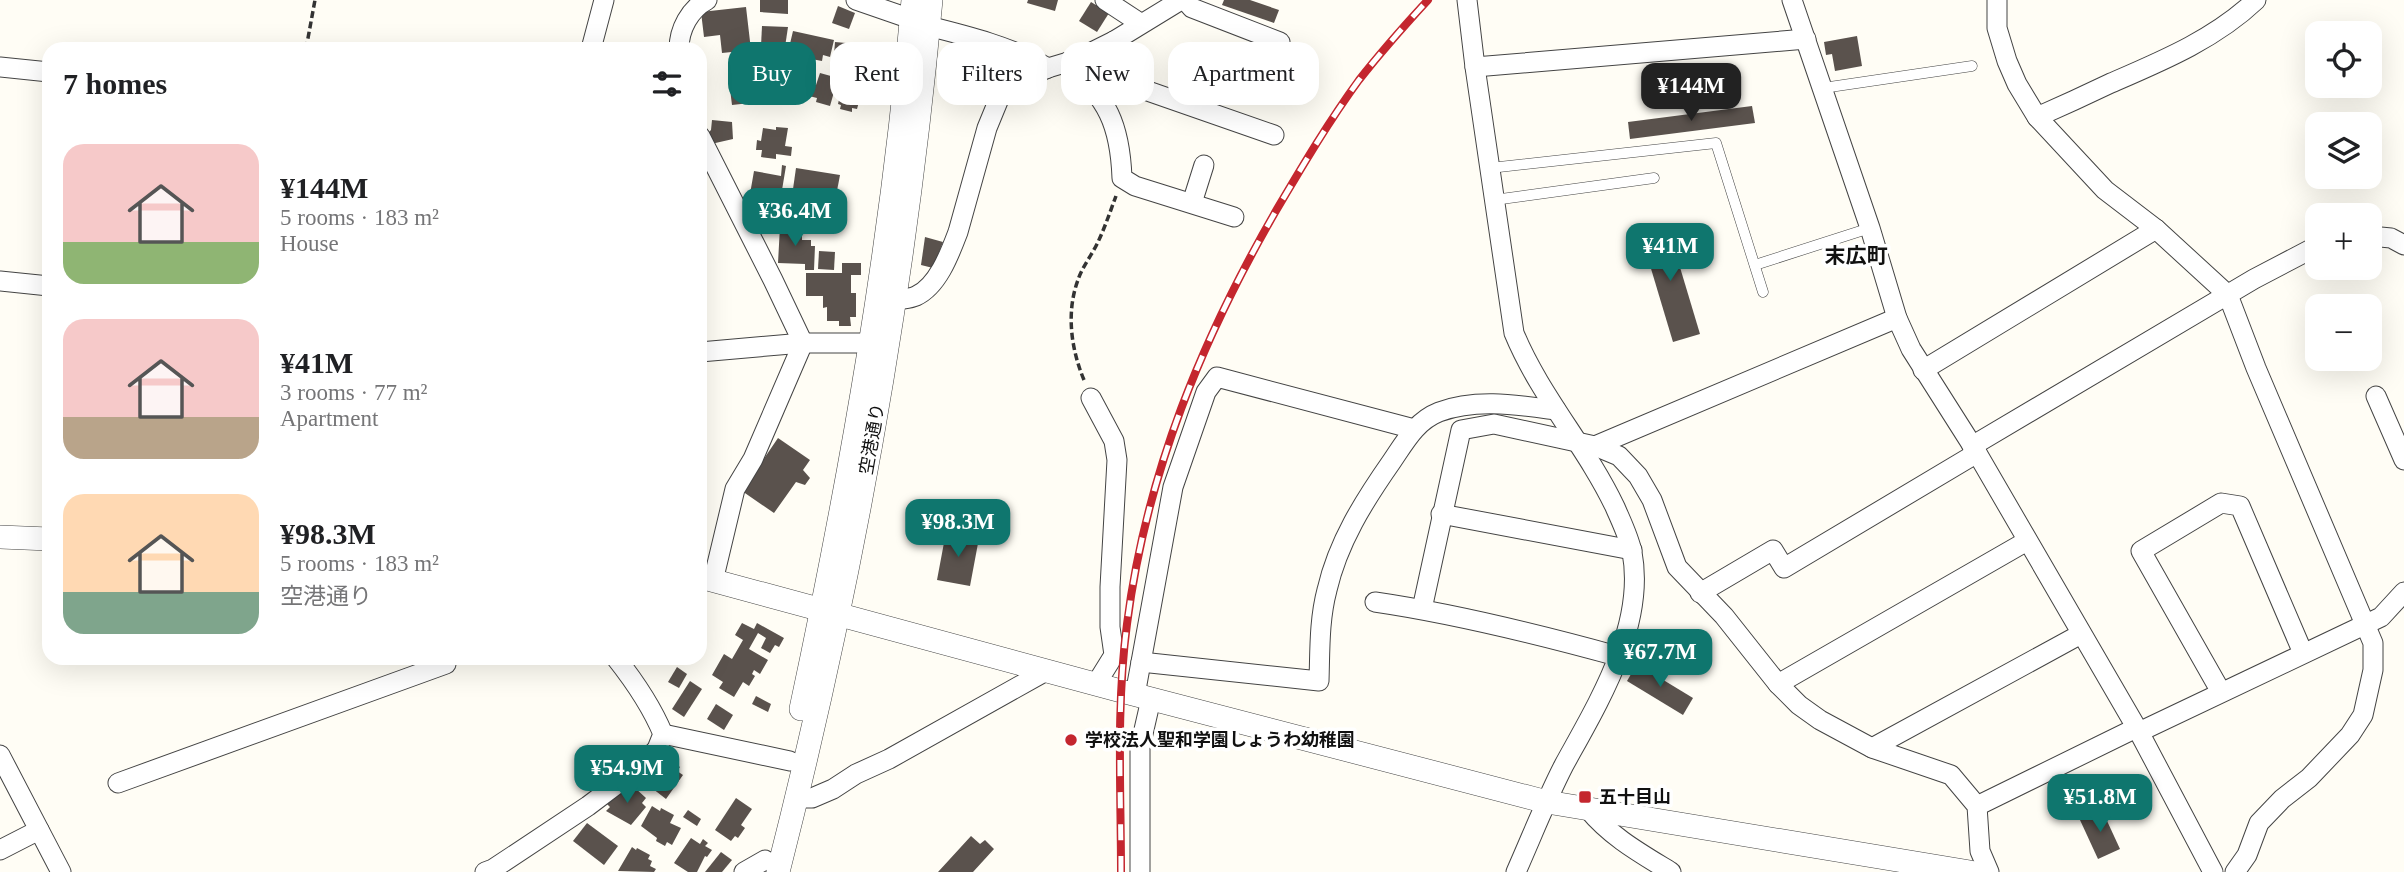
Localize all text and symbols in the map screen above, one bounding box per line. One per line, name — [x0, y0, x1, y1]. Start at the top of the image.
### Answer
map controls — [2305, 21, 2382, 371]
button: locate — [2305, 21, 2382, 98]
chip: Buy — [728, 42, 816, 105]
chip: Rent — [830, 42, 923, 105]
chip: Filters — [937, 42, 1047, 105]
chip: New — [1061, 42, 1154, 105]
chip: Apartment — [1168, 42, 1319, 105]
pin: ¥144M — [1642, 64, 1740, 123]
icon: filters — [648, 65, 686, 103]
text: 7 homes — [63, 67, 167, 100]
text: ¥144M — [1657, 73, 1725, 98]
button: layers — [2305, 112, 2382, 189]
text: ¥144M — [280, 171, 368, 204]
icon: home — [119, 172, 203, 256]
pin: ¥36.4M — [738, 188, 852, 248]
text: ¥36.4M — [758, 198, 832, 223]
button: + — [2305, 203, 2382, 280]
text: 5 rooms · 183 m² — [280, 205, 439, 230]
pin: ¥41M — [1629, 224, 1711, 283]
text: House — [280, 231, 339, 256]
text: ¥41M — [1642, 233, 1698, 258]
district label: 末広町 — [1825, 244, 1888, 268]
button: − — [2305, 294, 2382, 371]
text: ¥41M — [280, 346, 353, 379]
icon: home — [119, 347, 203, 431]
text: 3 rooms · 77 m² — [280, 380, 427, 405]
street label: 空港通り — [856, 402, 888, 476]
text: Apartment — [280, 406, 378, 431]
pin: ¥98.3M — [901, 500, 1015, 559]
text: ¥98.3M — [921, 509, 995, 534]
text: ¥98.3M — [280, 517, 376, 550]
icon: home — [119, 522, 203, 606]
text: 5 rooms · 183 m² — [280, 551, 439, 576]
text: 空港通り — [280, 584, 372, 609]
pin: ¥67.7M — [1603, 630, 1717, 689]
text: ¥67.7M — [1623, 639, 1697, 664]
place label: 学校法人聖和学園しょうわ幼稚園 — [1085, 730, 1355, 750]
marker: 学校法人聖和学園しょうわ幼稚園 — [1063, 732, 1079, 748]
pin: ¥54.9M — [570, 746, 684, 805]
text: ¥54.9M — [590, 755, 664, 780]
pin: ¥51.8M — [2043, 774, 2157, 834]
text: ¥51.8M — [2063, 784, 2137, 809]
place label: 五十目山 — [1599, 787, 1671, 807]
marker: 五十目山 — [1577, 789, 1593, 805]

